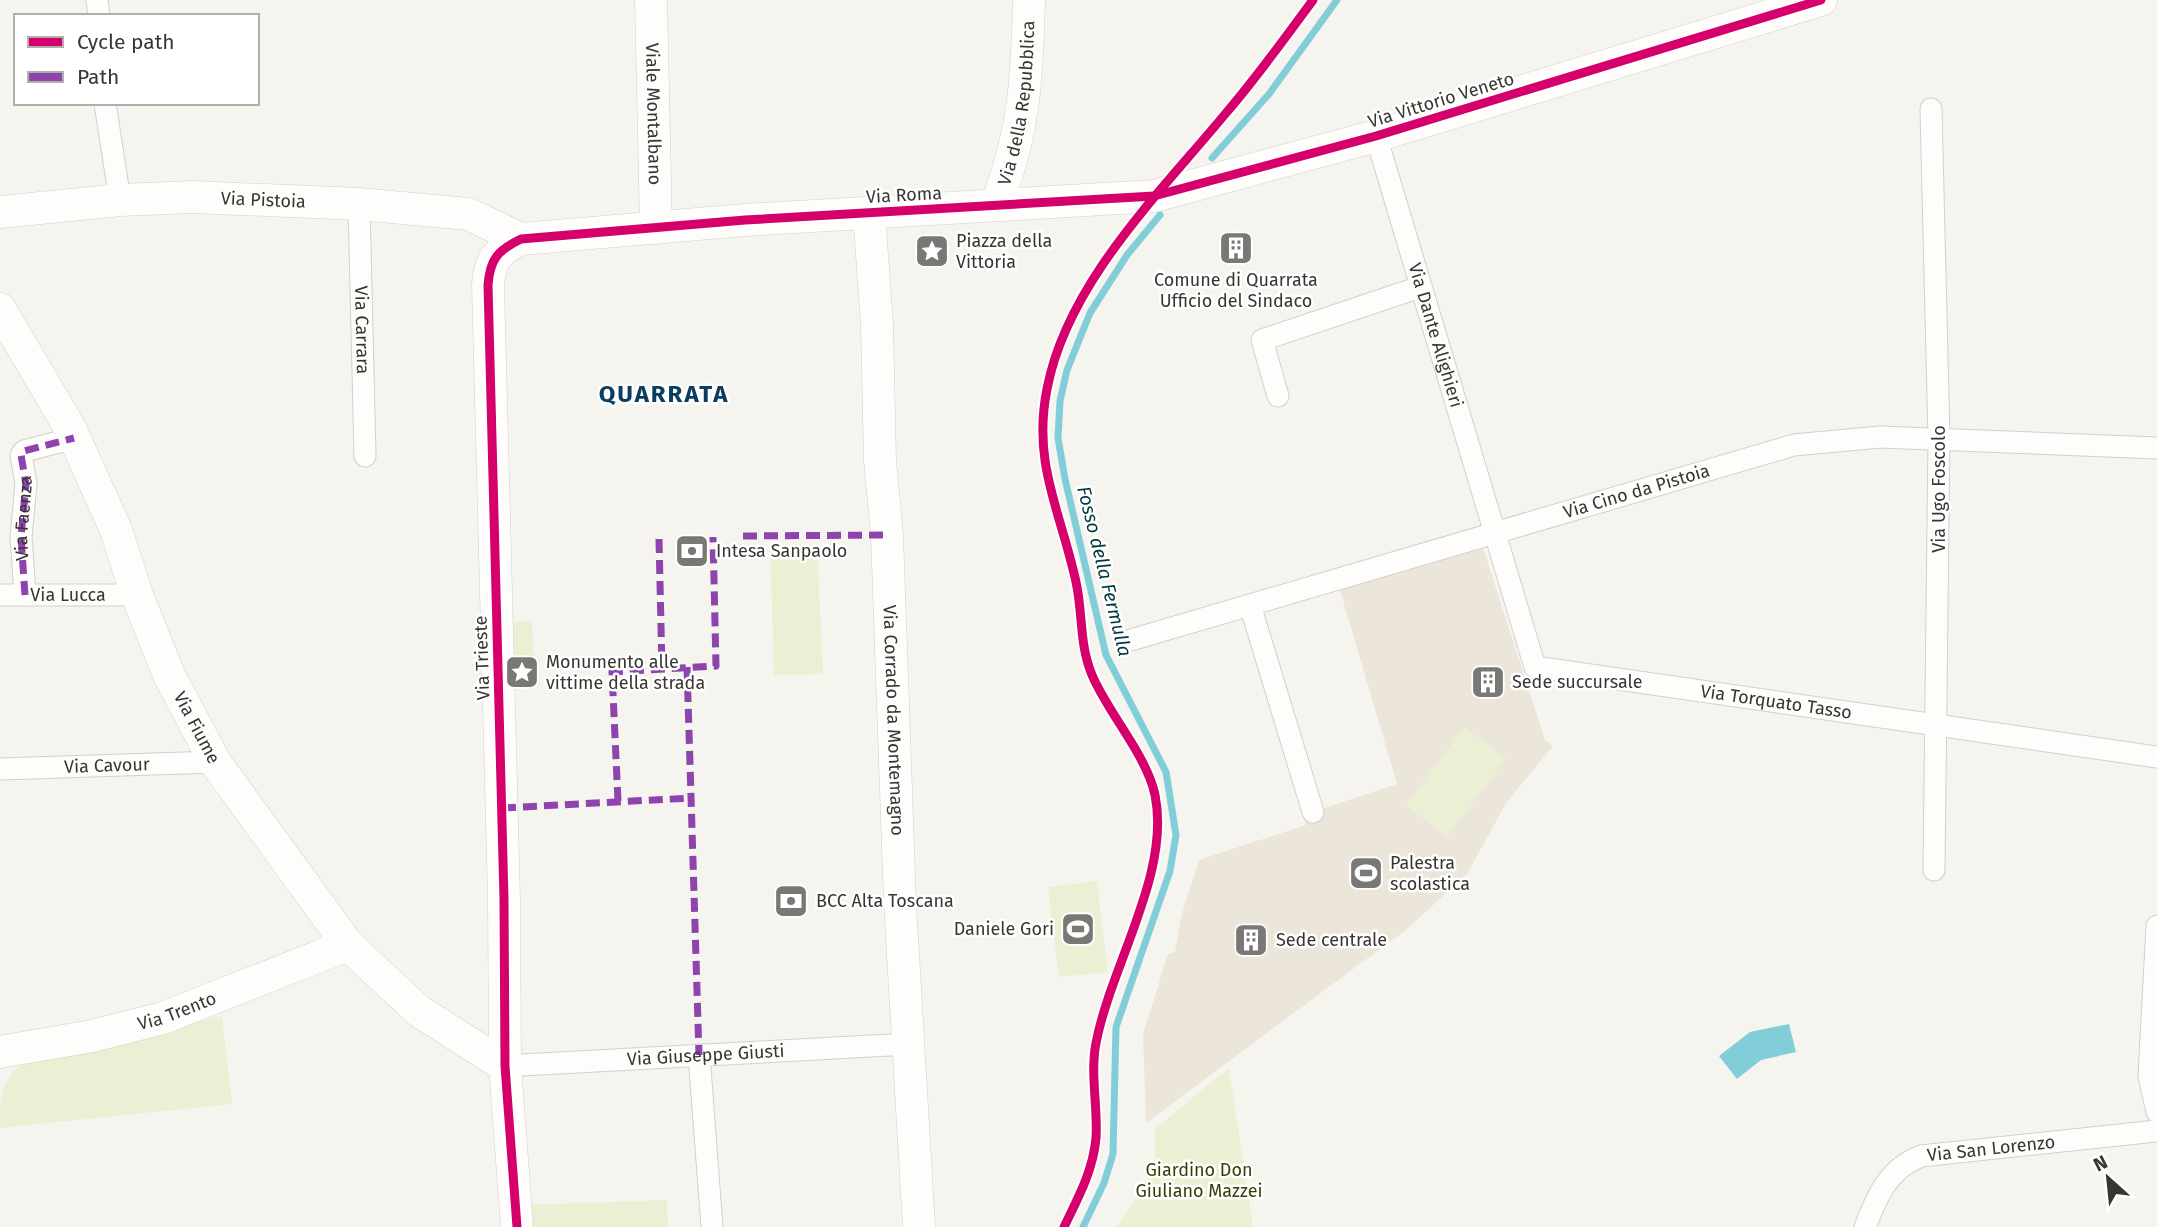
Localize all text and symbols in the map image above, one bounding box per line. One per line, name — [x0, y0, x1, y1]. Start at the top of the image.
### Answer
legend — [14, 14, 259, 105]
street label: Via della Repubblica — [993, 20, 1039, 188]
text: Cycle path — [77, 29, 175, 55]
street label: Viale Montalbano — [641, 43, 666, 185]
text: Path — [77, 64, 119, 90]
street label: Via Vittorio Veneto — [1365, 67, 1517, 133]
street label: Via Roma — [865, 182, 943, 208]
street label: Via Pistoia — [220, 187, 306, 213]
building icon: Comune di Quarrata Ufficio del Sindaco — [1217, 229, 1255, 267]
place label: Piazza della Vittoria — [956, 230, 1052, 273]
place icon: Piazza della Vittoria — [913, 232, 951, 270]
street label: Via Dante Alighieri — [1404, 260, 1468, 410]
place label: Comune di Quarrata Ufficio del Sindaco — [1154, 269, 1318, 312]
street label: Via Carrara — [350, 285, 374, 375]
district label: QUARRATA — [599, 380, 729, 408]
street label: Via Ugo Foscolo — [1928, 425, 1950, 553]
street label: Via Cino da Pistoia — [1561, 459, 1712, 523]
street label: Via Faenza — [10, 474, 37, 561]
water label: Fosso della Fermulla — [1072, 484, 1137, 659]
bank icon: Intesa Sanpaolo — [673, 532, 711, 570]
place label: Intesa Sanpaolo — [716, 540, 847, 562]
street label: Via Lucca — [30, 584, 106, 606]
street label: Via Corrado da Montemagno — [878, 604, 909, 836]
street label: Via Trieste — [470, 615, 494, 701]
place label: Monumento alle vittime della strada — [546, 651, 705, 694]
place icon: Monumento alle vittime della strada — [503, 653, 541, 691]
building icon: Sede succursale — [1469, 663, 1507, 701]
place label: Sede succursale — [1512, 671, 1643, 693]
street label: Via Torquato Tasso — [1699, 680, 1853, 724]
street label: Via Fiume — [169, 688, 225, 768]
street label: Via Cavour — [64, 753, 150, 778]
place label: Palestra scolastica — [1390, 852, 1470, 895]
sports icon: Palestra scolastica — [1347, 854, 1385, 892]
bank icon: BCC Alta Toscana — [772, 882, 810, 920]
place label: BCC Alta Toscana — [816, 890, 954, 912]
sports icon: Daniele Gori — [1059, 910, 1097, 948]
place label: Daniele Gori — [954, 918, 1054, 940]
building icon: Sede centrale — [1232, 921, 1270, 959]
place label: Sede centrale — [1276, 929, 1387, 951]
street label: Via Trento — [135, 987, 219, 1035]
street label: Via Giuseppe Giusti — [626, 1040, 785, 1070]
street label: Via San Lorenzo — [1926, 1131, 2056, 1166]
north arrow — [2073, 1143, 2143, 1213]
text: N — [2090, 1150, 2111, 1176]
park label: Giardino Don Giuliano Mazzei — [1135, 1159, 1263, 1202]

